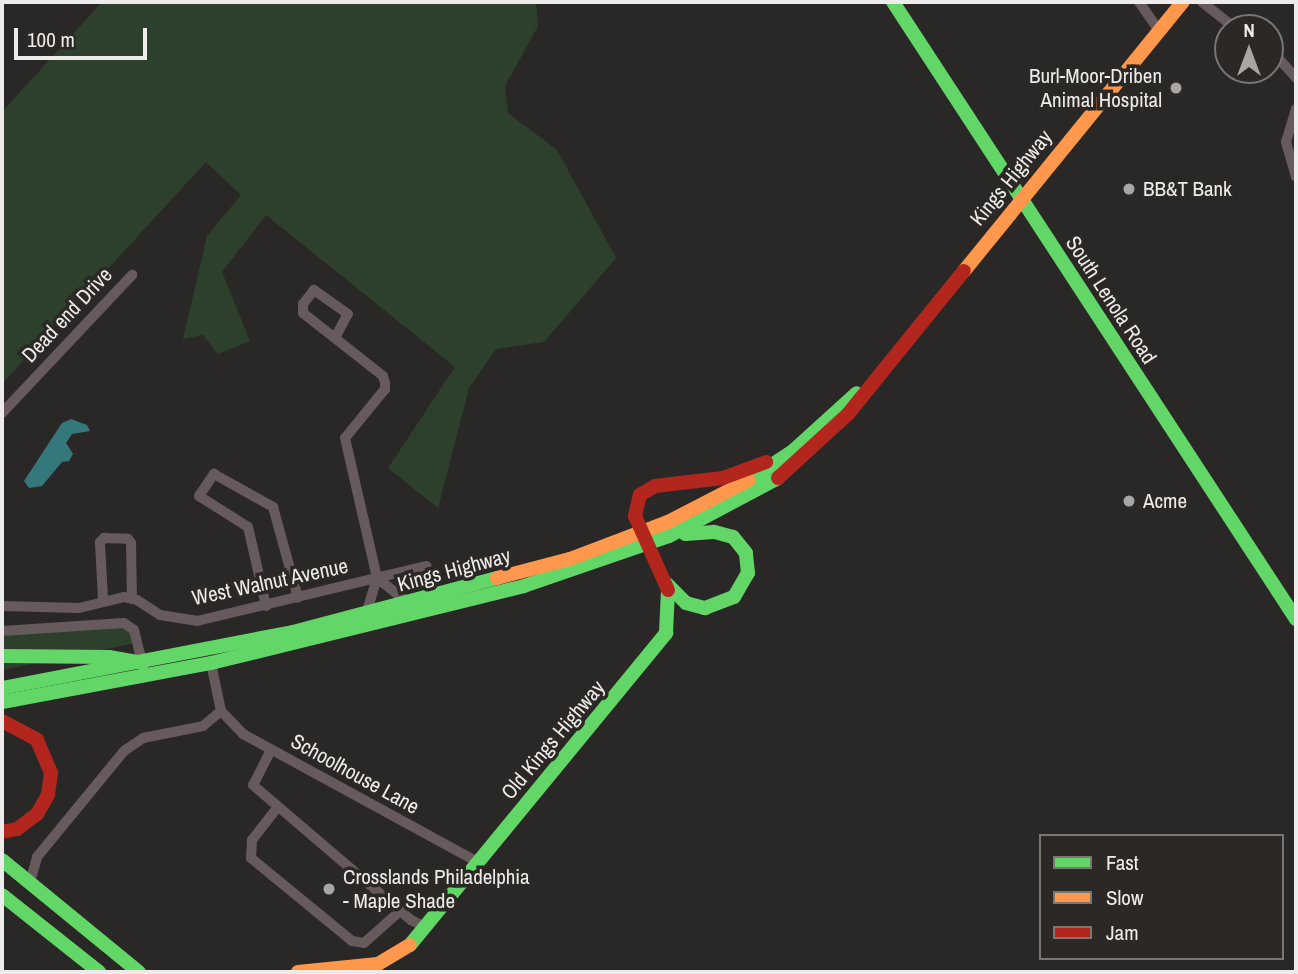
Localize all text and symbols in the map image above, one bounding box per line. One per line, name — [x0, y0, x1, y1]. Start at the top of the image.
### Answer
scale bar — [18, 14, 150, 58]
north arrow — [1214, 14, 1284, 84]
text: N — [1243, 17, 1255, 43]
text: 100 m — [27, 25, 75, 54]
place label: Burl-Moor-Driben Animal Hospital — [1029, 63, 1162, 113]
marker: Burl-Moor-Driben Animal Hospital — [1168, 80, 1184, 96]
street label: Kings Highway — [965, 125, 1057, 231]
place label: BB&T Bank — [1143, 176, 1232, 202]
marker: BB&T Bank — [1121, 181, 1137, 197]
street label: South Lenola Road — [1060, 231, 1162, 369]
street label: Dead end Drive — [17, 262, 117, 368]
place label: Acme — [1143, 488, 1187, 514]
marker: Acme — [1121, 493, 1137, 509]
street label: Kings Highway — [395, 543, 513, 597]
street label: West Walnut Avenue — [189, 553, 351, 611]
street label: Old Kings Highway — [496, 675, 610, 805]
street label: Schoolhouse Lane — [287, 728, 423, 820]
legend — [1039, 834, 1284, 960]
text: Fast — [1106, 848, 1139, 877]
place label: Crosslands Philadelphia - Maple Shade — [343, 864, 530, 914]
marker: Crosslands Philadelphia - Maple Shade — [321, 881, 337, 897]
text: Slow — [1106, 883, 1143, 912]
text: Jam — [1106, 918, 1139, 947]

